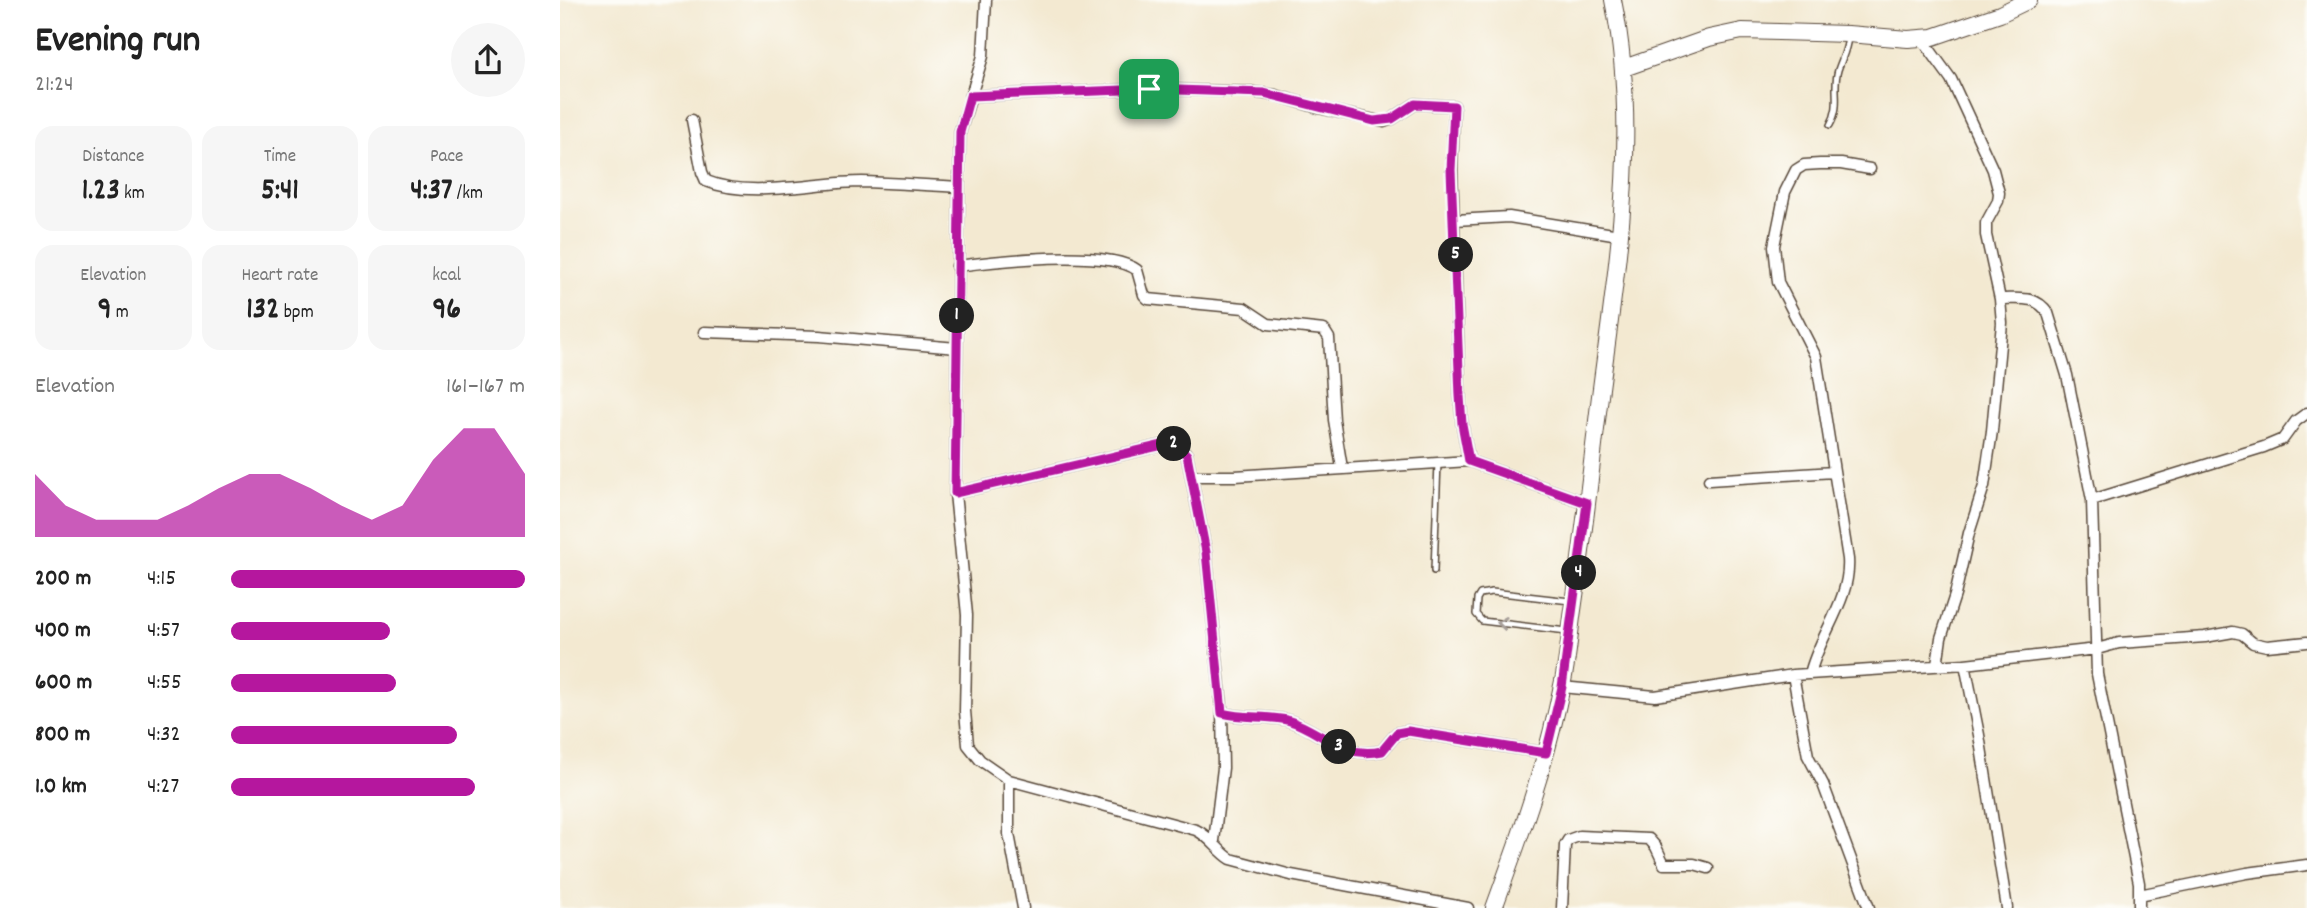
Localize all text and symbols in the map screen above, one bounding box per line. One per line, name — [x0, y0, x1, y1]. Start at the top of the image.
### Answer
text: Evening run — [35, 15, 200, 70]
button: share — [451, 23, 525, 97]
pin — [1119, 59, 1179, 119]
text: 21:24 — [35, 69, 74, 102]
icon: arrive — [1130, 70, 1168, 108]
text: Distance — [82, 144, 144, 171]
text: Time — [264, 144, 296, 171]
text: Pace — [430, 144, 463, 171]
text: 1.23 — [82, 171, 120, 214]
text: 5:41 — [261, 171, 299, 214]
text: 4:37 — [410, 171, 452, 214]
text: km — [120, 181, 145, 208]
text: /km — [452, 181, 483, 208]
pin: 5 — [1438, 238, 1474, 272]
text: 5 — [1451, 241, 1460, 268]
text: Elevation — [80, 263, 146, 290]
text: Heart rate — [242, 263, 318, 290]
text: kcal — [432, 263, 461, 290]
text: 9 — [98, 290, 112, 333]
text: 132 — [246, 290, 279, 333]
text: 96 — [432, 290, 461, 333]
pin: 1 — [940, 298, 974, 334]
text: m — [112, 300, 129, 327]
text: bpm — [279, 300, 314, 327]
text: 1 — [954, 302, 959, 329]
text: Elevation — [35, 371, 115, 404]
text: 161–167 m — [446, 371, 525, 404]
pin: 2 — [1156, 426, 1192, 462]
text: 2 — [1169, 430, 1178, 457]
pin: 4 — [1562, 556, 1596, 590]
text: 4 — [1575, 559, 1582, 586]
text: 200 m — [35, 563, 91, 596]
text: 4:15 — [147, 563, 176, 596]
text: 400 m — [35, 615, 91, 648]
text: 4:57 — [147, 615, 180, 648]
one-way arrow — [1497, 616, 1508, 631]
text: 600 m — [35, 667, 92, 700]
text: 4:55 — [147, 667, 182, 700]
text: 800 m — [35, 719, 90, 752]
text: 4:32 — [147, 719, 181, 752]
pin: 3 — [1322, 730, 1356, 764]
text: 3 — [1334, 733, 1343, 760]
text: 1.0 km — [35, 771, 87, 804]
text: 4:27 — [147, 771, 179, 804]

